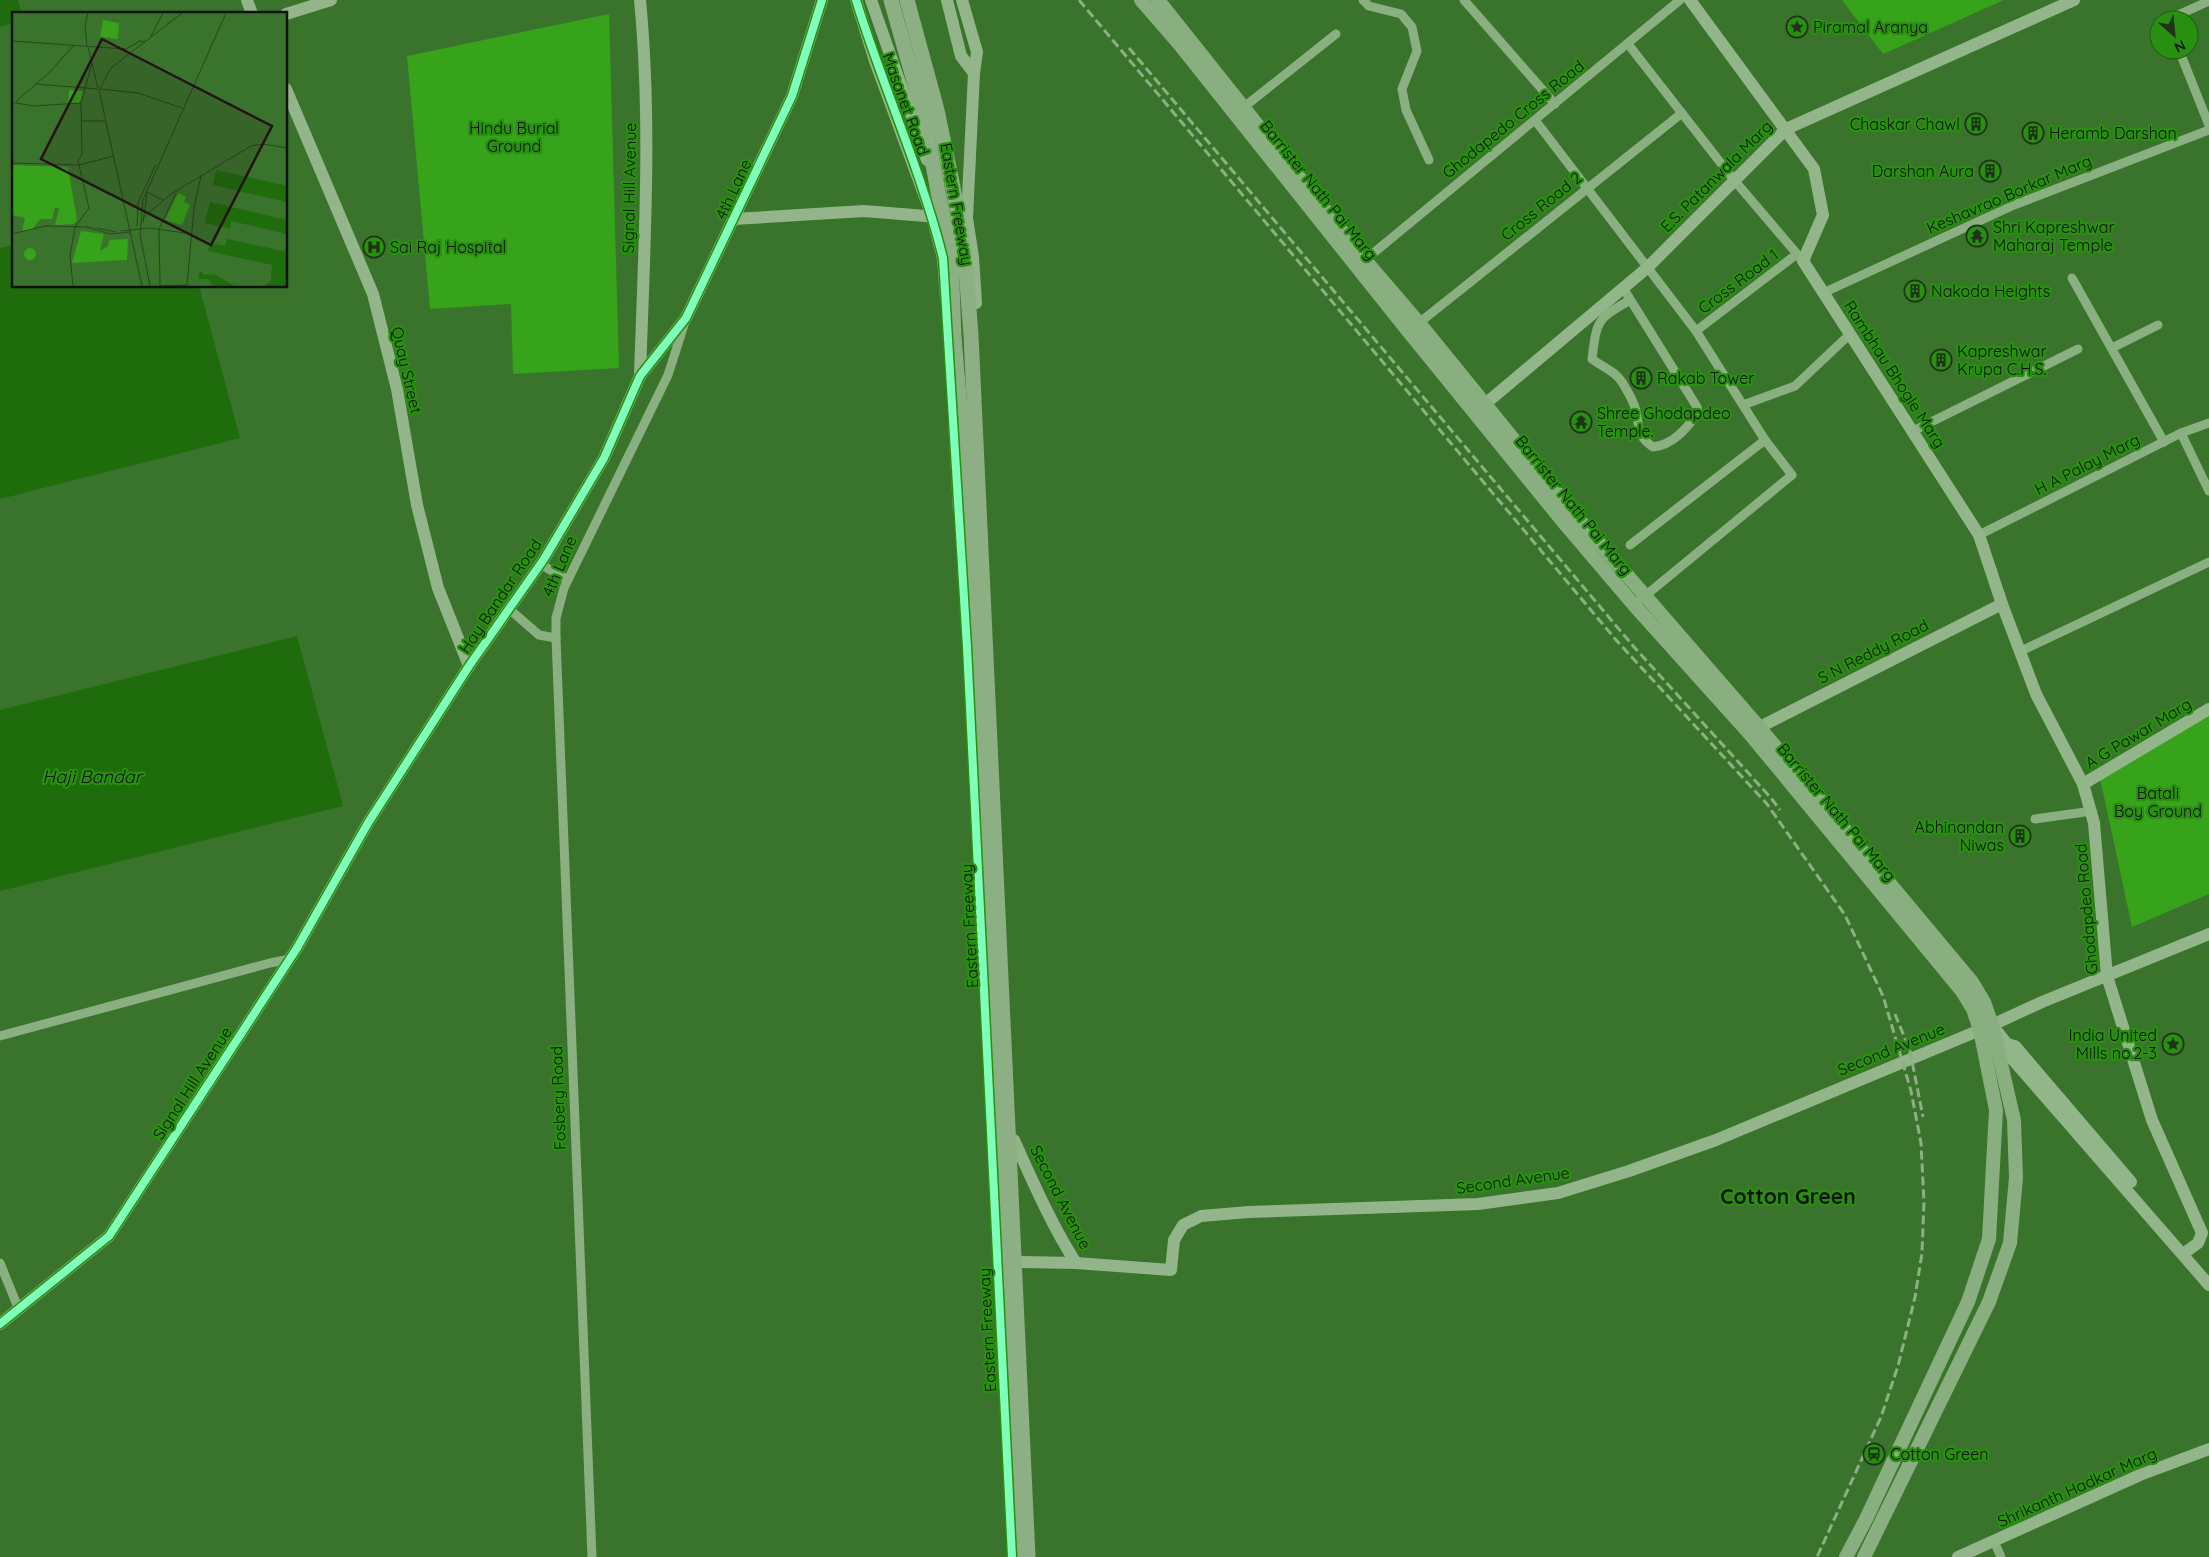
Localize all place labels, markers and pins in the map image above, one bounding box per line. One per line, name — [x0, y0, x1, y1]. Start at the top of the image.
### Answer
place icon: Piramal Aranya — [1785, 15, 1809, 39]
place label: Piramal Aranya — [1813, 17, 1928, 37]
building icon: Chaskar Chawl — [1964, 112, 1988, 136]
place label: Chaskar Chawl — [1850, 114, 1960, 134]
building icon: Heramb Darshan — [2021, 121, 2045, 145]
place label: Heramb Darshan — [2049, 123, 2177, 143]
building icon: Darshan Aura — [1978, 159, 2002, 183]
place label: Darshan Aura — [1872, 161, 1974, 181]
place label: Shri Kapreshwar Maharaj Temple — [1993, 217, 2115, 255]
temple icon: Shri Kapreshwar Maharaj Temple — [1965, 224, 1989, 248]
hospital icon: Sai Raj Hospital — [362, 235, 386, 259]
place label: Sai Raj Hospital — [390, 237, 506, 257]
building icon: Nakoda Heights — [1903, 279, 1927, 303]
place label: Nakoda Heights — [1931, 281, 2050, 301]
place label: Kapreshwar Krupa C.H.S. — [1957, 341, 2047, 379]
building icon: Kapreshwar Krupa C.H.S. — [1929, 348, 1953, 372]
building icon: Rakab Tower — [1629, 366, 1653, 390]
place label: Rakab Tower — [1657, 368, 1754, 388]
place label: Shree Ghodapdeo Temple. — [1597, 403, 1731, 441]
temple icon: Shree Ghodapdeo Temple. — [1569, 410, 1593, 434]
place label: Abhinandan Niwas — [1915, 817, 2004, 855]
building icon: Abhinandan Niwas — [2008, 824, 2032, 848]
place label: India United Mills no.2-3 — [2068, 1025, 2157, 1063]
place icon: India United Mills no.2-3 — [2161, 1032, 2185, 1056]
station icon: Cotton Green — [1862, 1442, 1886, 1466]
place label: Cotton Green — [1890, 1444, 1988, 1464]

